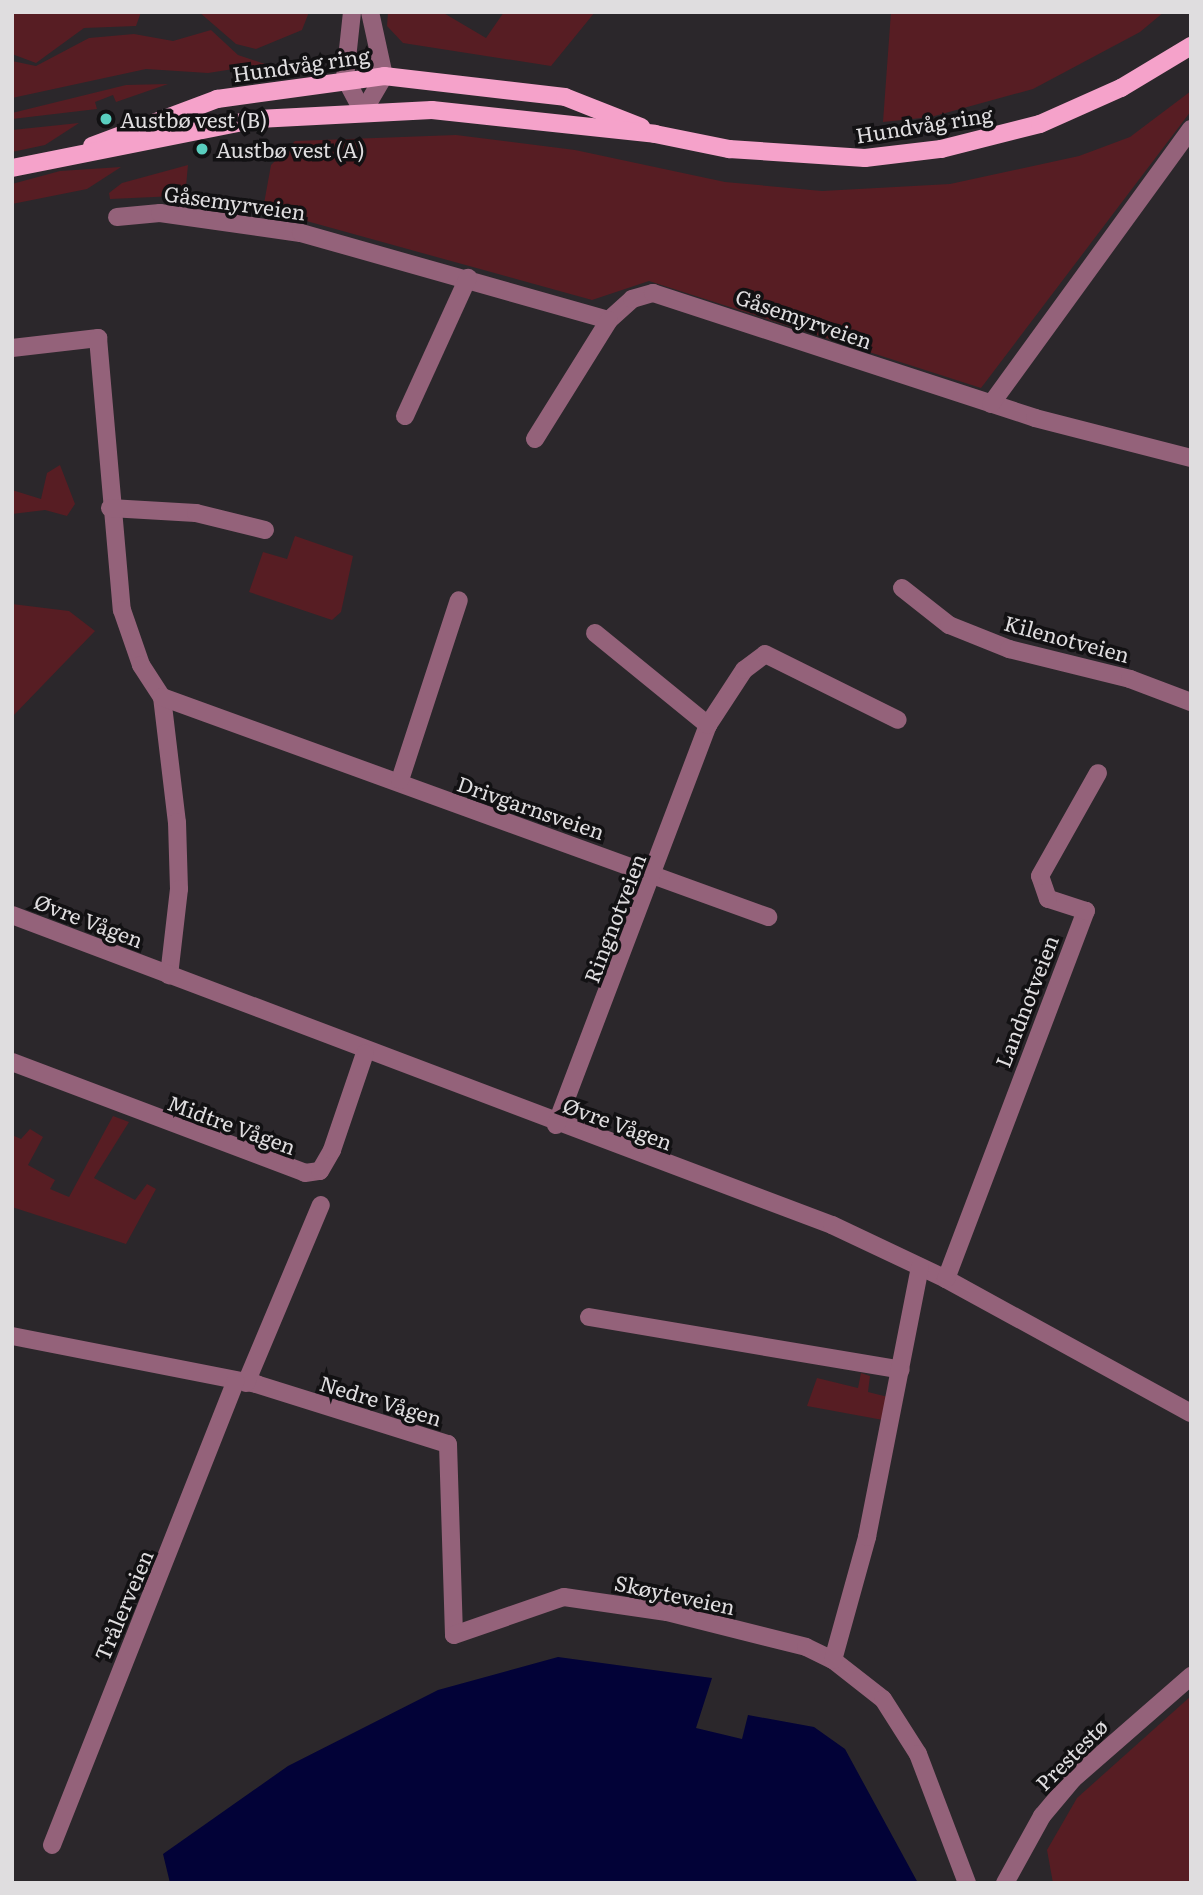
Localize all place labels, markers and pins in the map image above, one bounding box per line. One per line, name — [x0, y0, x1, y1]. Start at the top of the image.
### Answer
place label: Austbø vest (B) — [120, 106, 267, 132]
marker: Austbø vest (B) — [98, 111, 114, 127]
place label: Austbø vest (A) — [216, 136, 365, 162]
marker: Austbø vest (A) — [194, 141, 210, 157]

